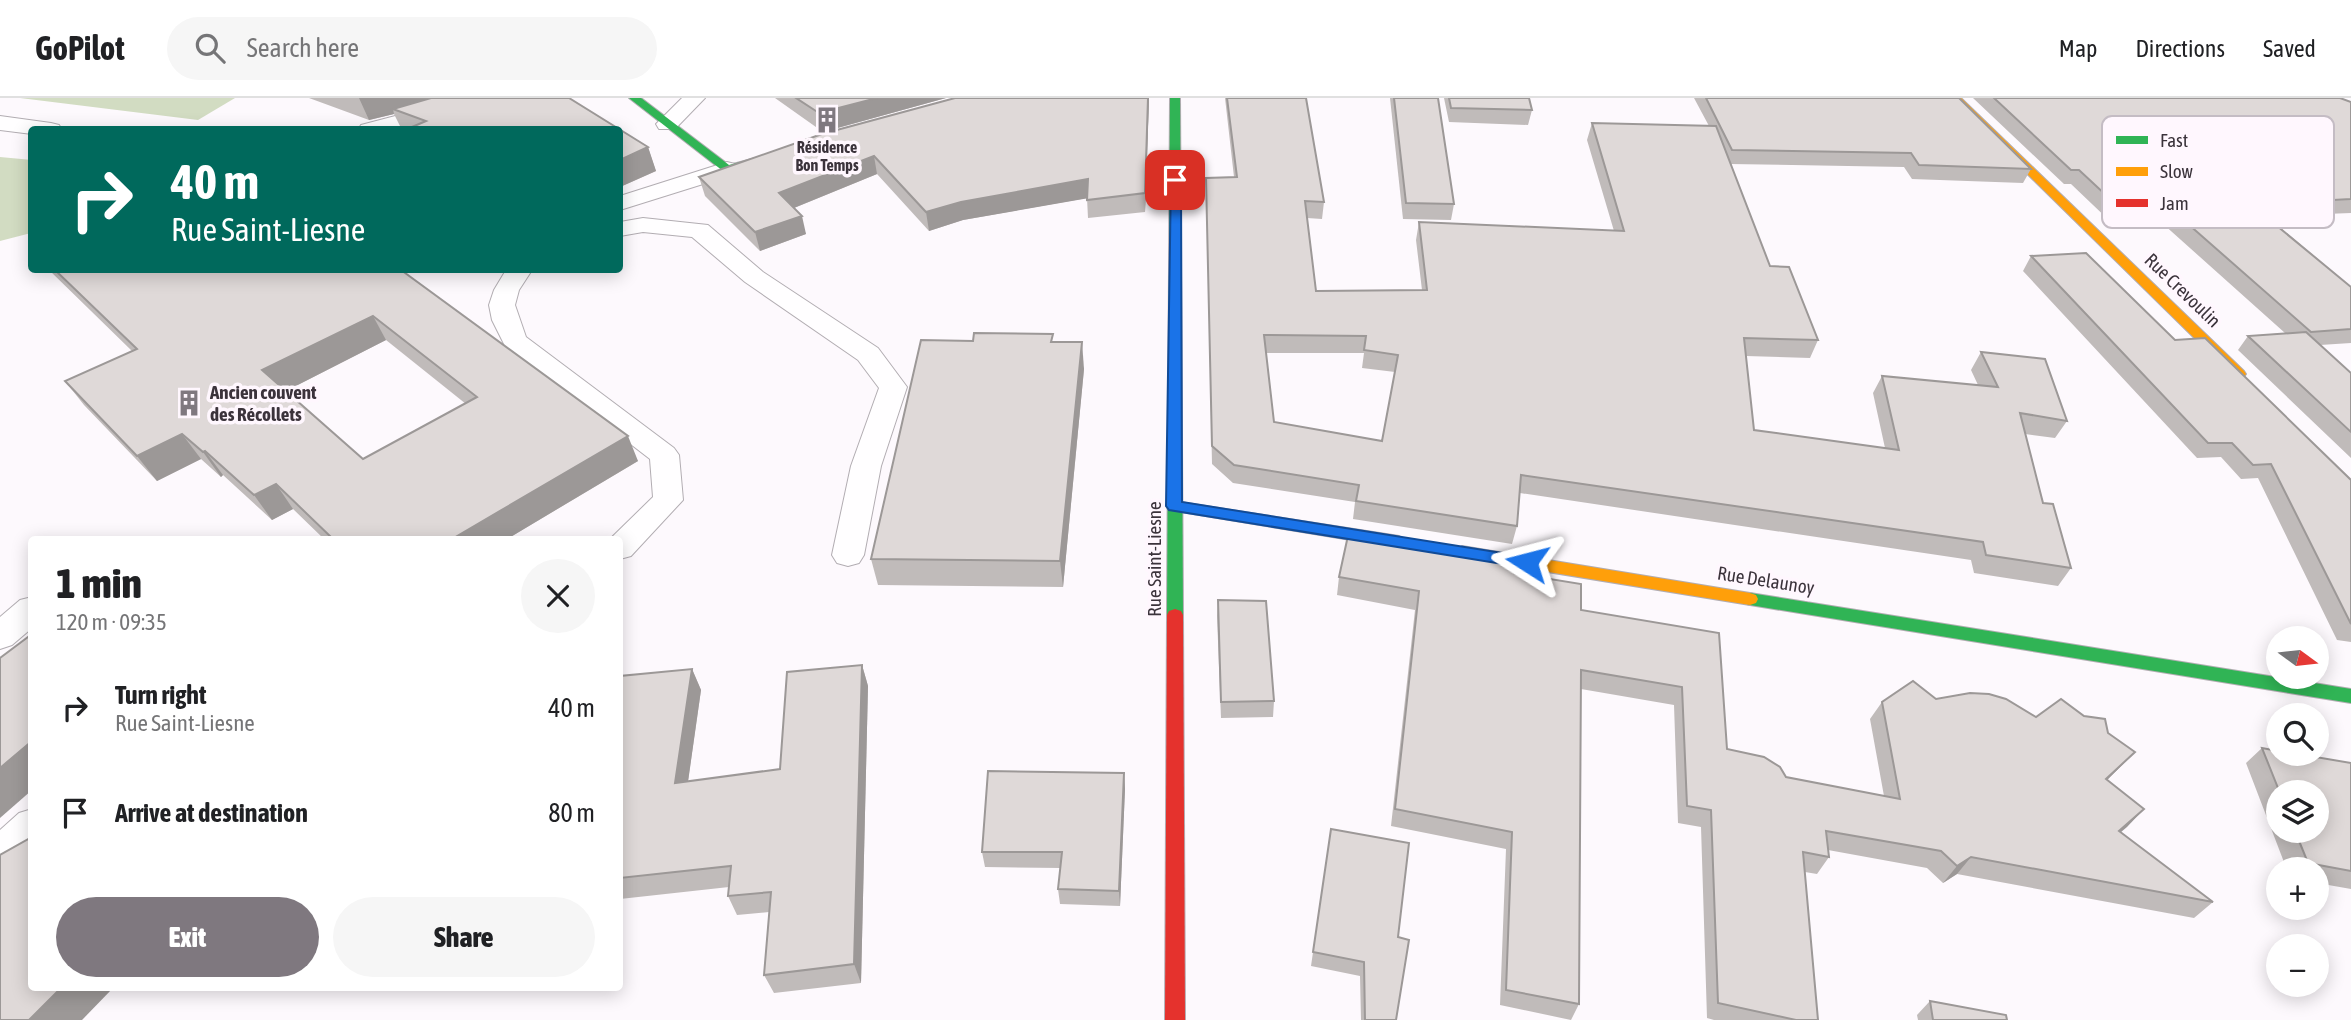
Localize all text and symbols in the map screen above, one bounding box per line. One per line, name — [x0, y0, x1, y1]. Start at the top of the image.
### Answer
search box — [167, 17, 657, 80]
text: GoPilot — [35, 29, 125, 67]
icon: search — [191, 29, 229, 67]
text: Search here — [247, 33, 359, 63]
text: Map — [2059, 35, 2097, 62]
text: Directions — [2135, 35, 2225, 62]
text: Saved — [2263, 35, 2316, 62]
building icon: Résidence Bon Temps — [812, 105, 842, 135]
legend — [2102, 116, 2334, 228]
text: Fast — [2160, 129, 2188, 151]
place label: Résidence Bon Temps — [795, 138, 859, 174]
pin — [1145, 150, 1205, 210]
text: 40 m — [171, 153, 259, 209]
icon: right — [56, 154, 147, 245]
text: Slow — [2160, 160, 2194, 182]
icon: arrive — [1156, 161, 1194, 199]
text: Jam — [2160, 192, 2189, 214]
text: Rue Saint-Liesne — [171, 211, 365, 248]
street label: Rue Crevoulin — [2141, 248, 2225, 332]
place label: Ancien couvent des Récollets — [209, 381, 317, 425]
building icon: Ancien couvent des Récollets — [174, 388, 204, 418]
street label: Rue Saint-Liesne — [1143, 501, 1165, 617]
position arrow — [1490, 525, 1564, 599]
text: 1 min — [56, 559, 142, 607]
button: close — [521, 559, 595, 633]
street label: Rue Delaunoy — [1716, 561, 1816, 599]
text: 120 m · 09:35 — [56, 609, 167, 635]
north arrow — [2266, 626, 2329, 690]
map controls — [2266, 626, 2329, 997]
text: Turn right — [115, 680, 206, 710]
icon: right — [56, 689, 94, 727]
text: 40 m — [548, 693, 595, 723]
button: search — [2266, 703, 2329, 766]
text: Rue Saint-Liesne — [115, 710, 255, 736]
button: layers — [2266, 780, 2329, 843]
icon: arrive — [56, 794, 94, 832]
text: Arrive at destination — [115, 798, 308, 828]
text: 80 m — [548, 798, 595, 828]
button: + — [2266, 857, 2329, 920]
button: Exit — [56, 897, 319, 977]
button: Share — [333, 897, 595, 977]
button: − — [2266, 934, 2329, 997]

